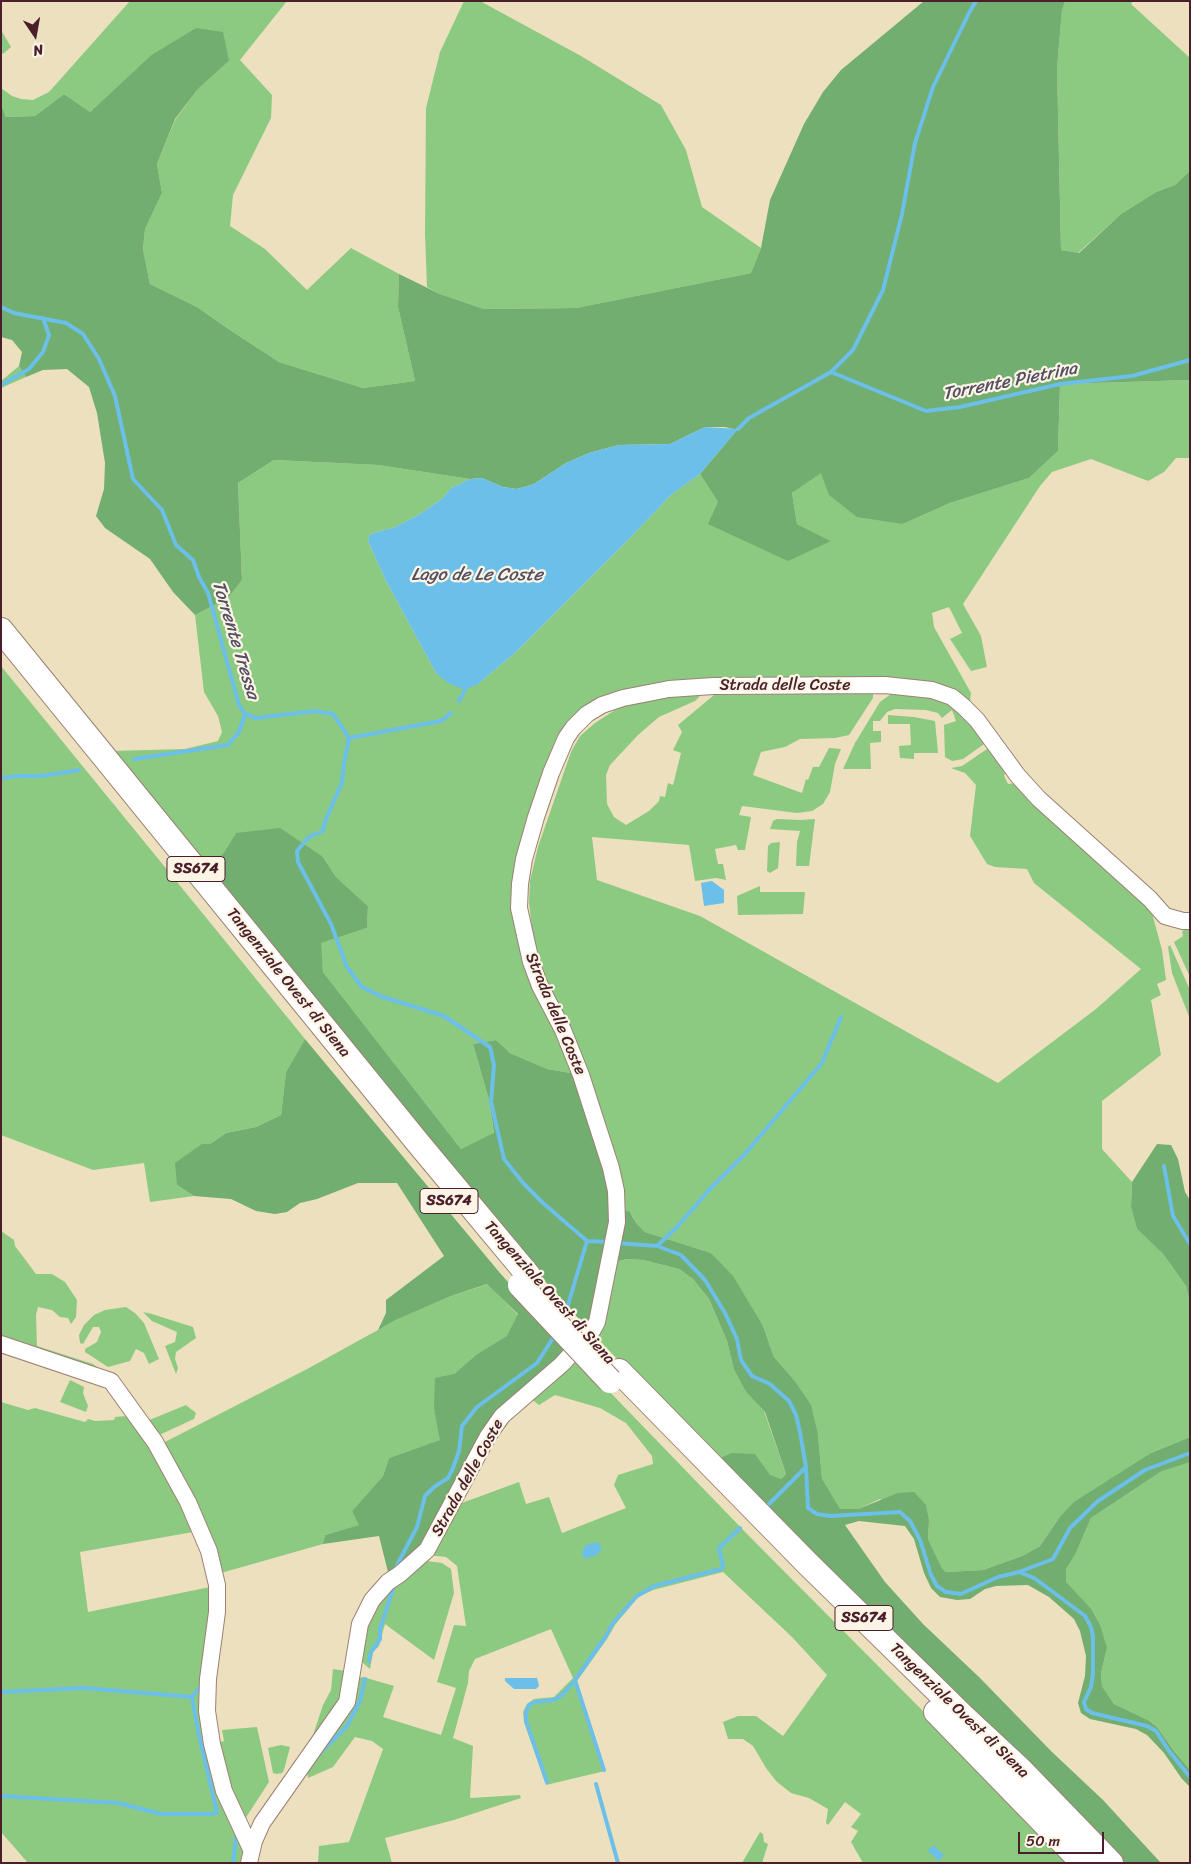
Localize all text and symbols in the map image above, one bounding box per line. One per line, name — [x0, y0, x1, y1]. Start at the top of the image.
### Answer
north arrow — [10, 10, 60, 60]
text: N — [31, 37, 46, 63]
water label: Torrente Pietrina — [941, 358, 1079, 406]
water label: Lago de Le Coste — [411, 564, 543, 586]
water label: Torrente Tressa — [207, 578, 263, 702]
street label: Strada delle Coste — [719, 676, 851, 696]
road number: SS674 — [167, 856, 225, 882]
street label: Tangenziale Ovest di Siena — [222, 905, 354, 1061]
street label: Strada delle Coste — [521, 950, 589, 1078]
road number: SS674 — [420, 1188, 478, 1214]
street label: Tangenziale Ovest di Siena — [479, 1217, 619, 1369]
street label: Strada delle Coste — [428, 1416, 508, 1540]
road number: SS674 — [835, 1606, 893, 1630]
street label: Tangenziale Ovest di Siena — [885, 1639, 1033, 1783]
scale bar — [1021, 1822, 1107, 1854]
text: 50 m — [1026, 1828, 1060, 1854]

